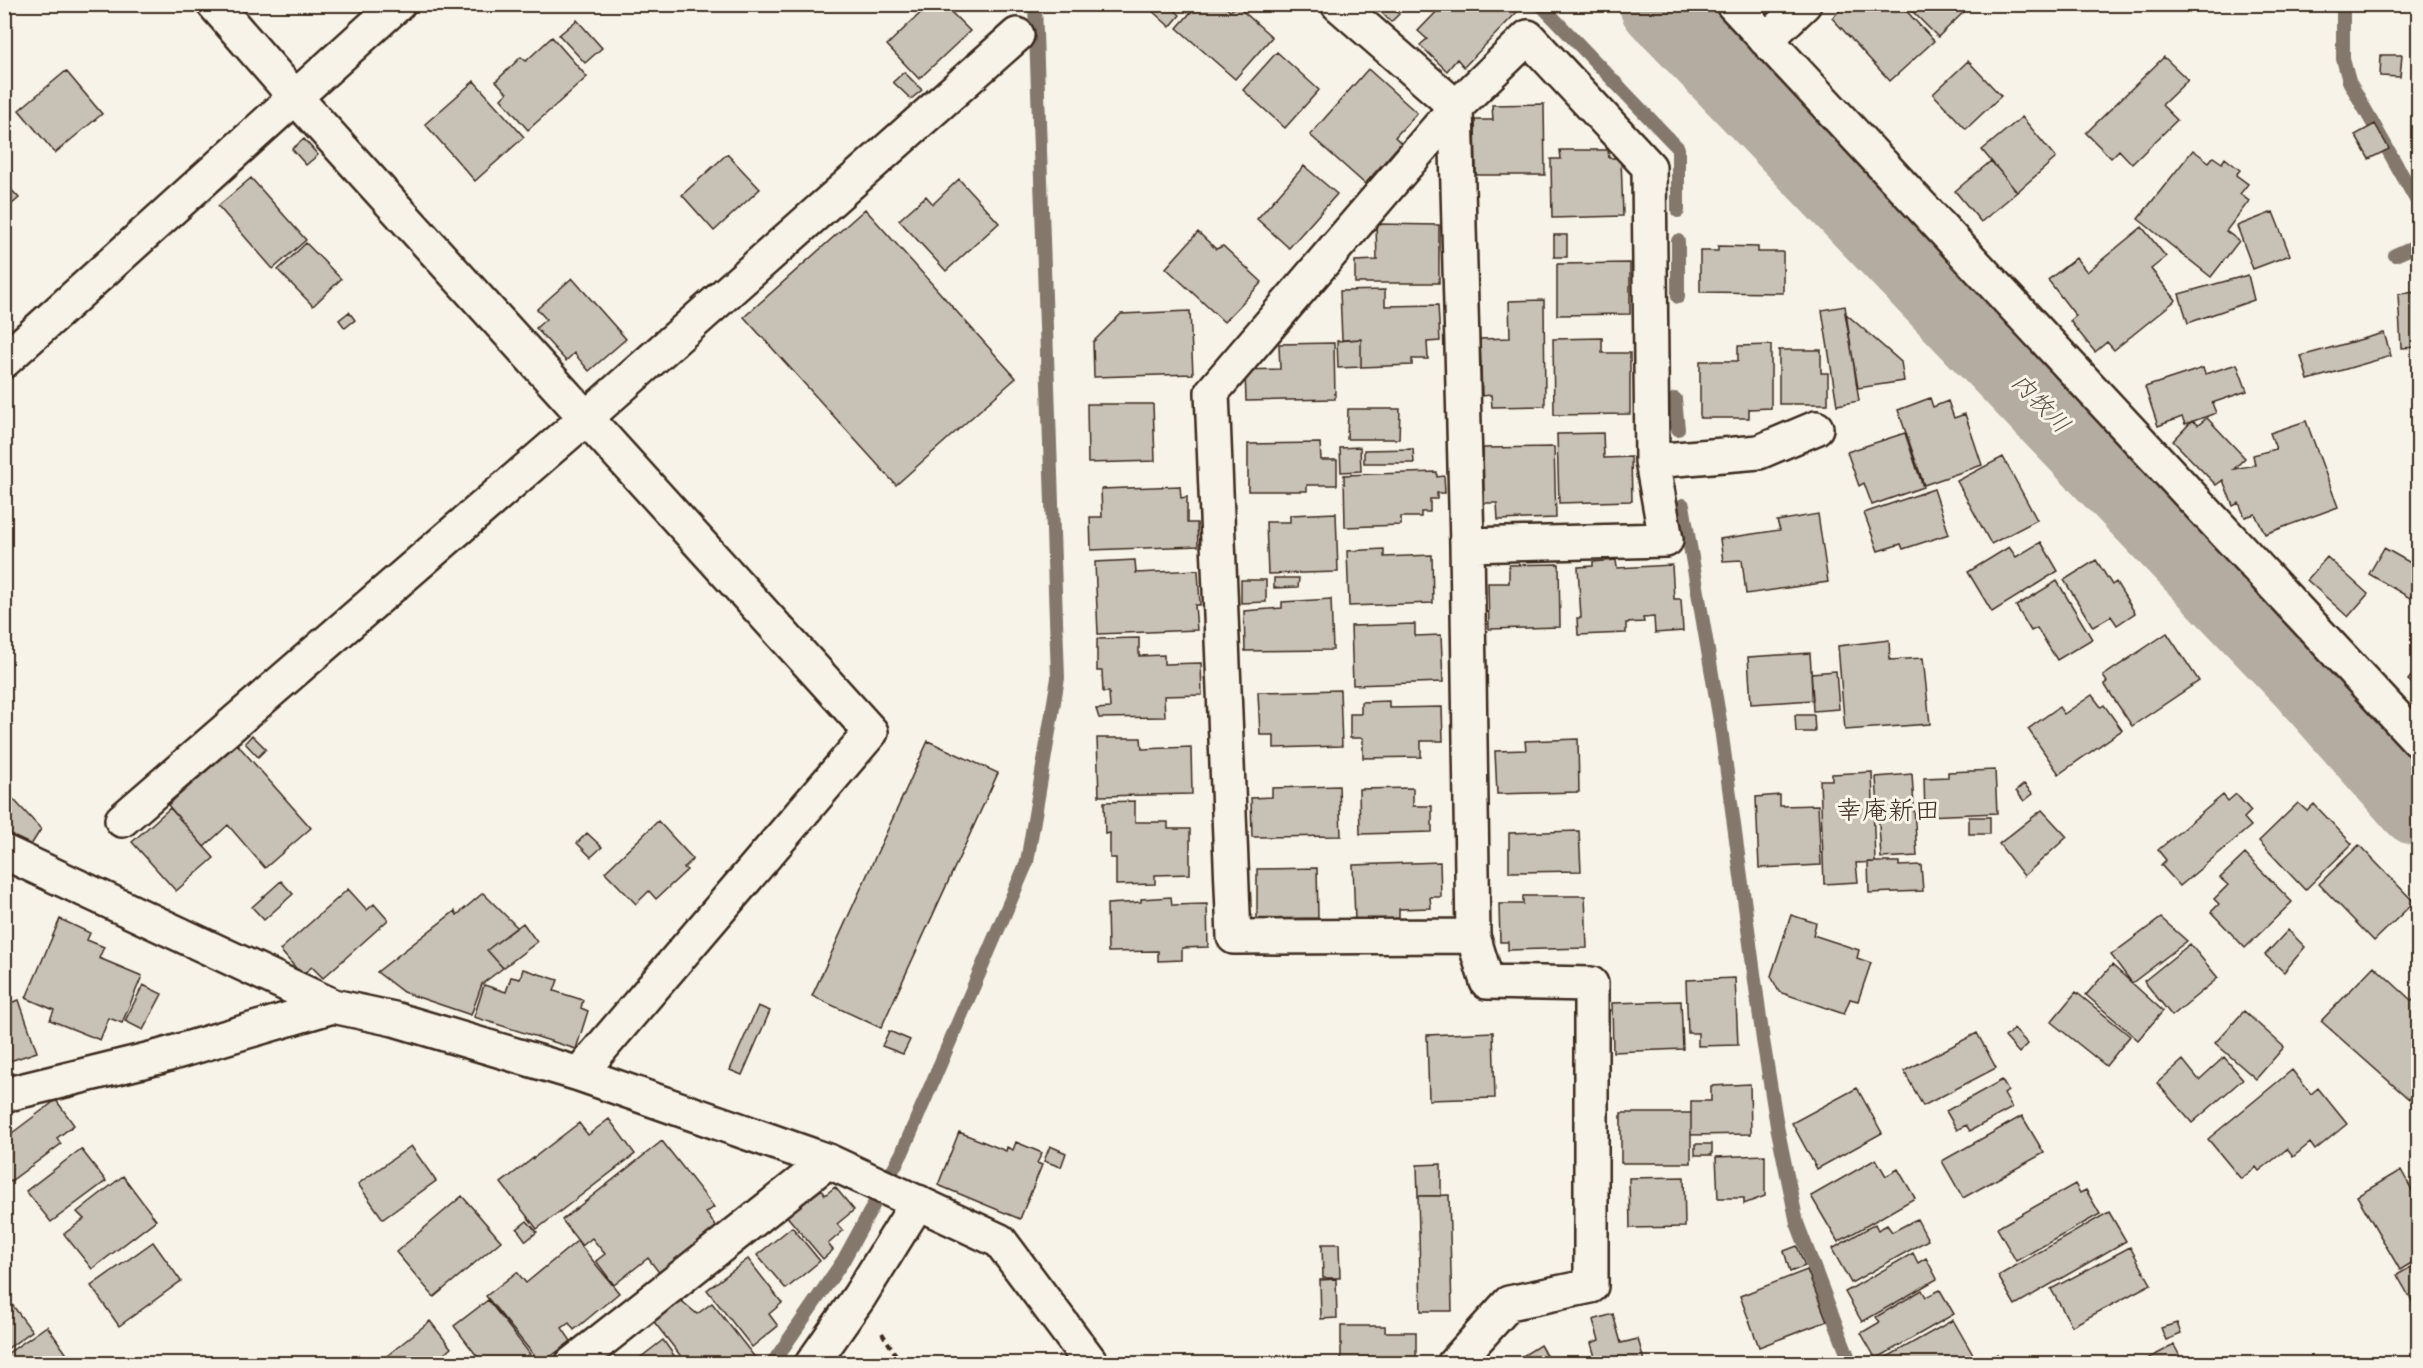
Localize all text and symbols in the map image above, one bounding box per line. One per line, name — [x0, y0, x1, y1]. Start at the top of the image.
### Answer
water label: 内牧川 — [2004, 366, 2078, 440]
district label: 幸庵新田 — [1836, 792, 1940, 827]

